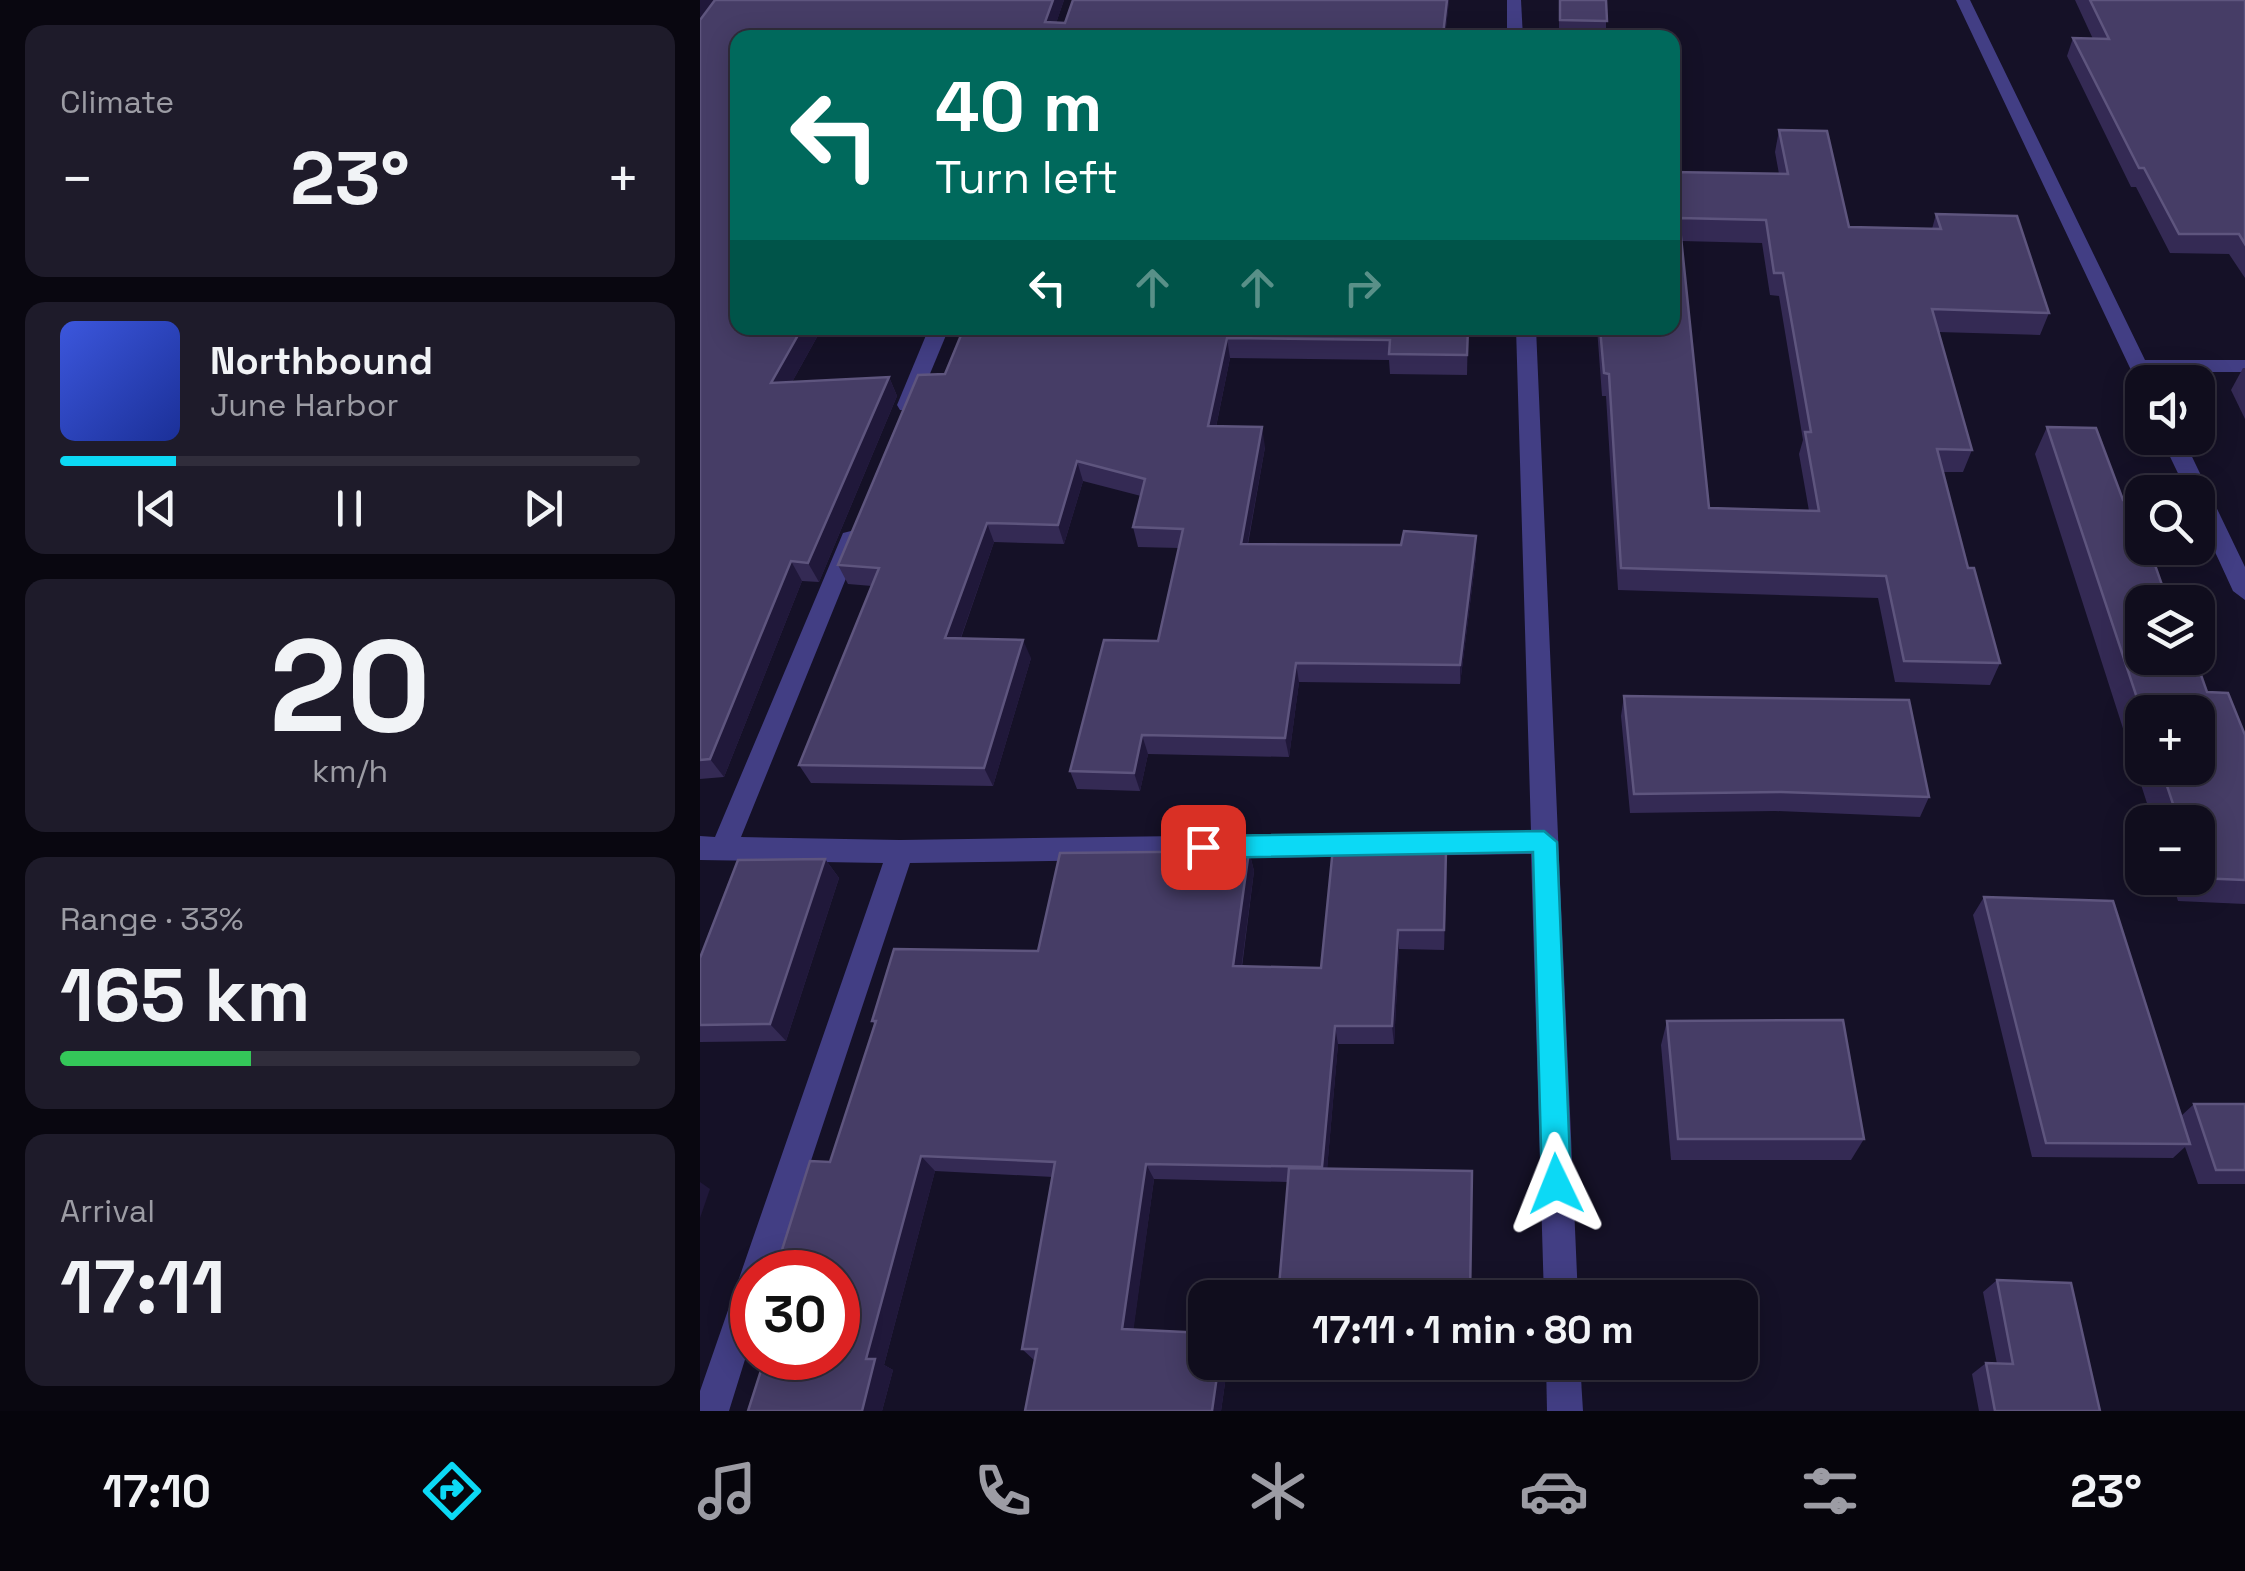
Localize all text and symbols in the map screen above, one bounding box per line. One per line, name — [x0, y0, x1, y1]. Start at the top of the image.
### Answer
text: 40 m — [935, 62, 1102, 151]
icon: left — [770, 70, 900, 200]
text: Climate — [60, 82, 174, 122]
text: 23° — [290, 130, 410, 226]
text: − — [60, 144, 94, 214]
text: + — [606, 144, 640, 214]
text: Turn left — [935, 149, 1118, 206]
icon: left — [1020, 260, 1075, 315]
icon: ahead — [1125, 260, 1180, 315]
icon: ahead — [1230, 260, 1285, 315]
icon: right — [1335, 260, 1390, 315]
text: Northbound — [210, 337, 433, 385]
map controls — [2125, 365, 2215, 895]
button: sound — [2125, 365, 2215, 455]
text: June Harbor — [210, 385, 398, 425]
button: search — [2125, 475, 2215, 565]
icon: previous — [129, 481, 184, 536]
icon: pause — [322, 481, 377, 536]
icon: next — [516, 481, 571, 536]
button: layers — [2125, 585, 2215, 675]
text: 20 — [269, 603, 431, 769]
button: + — [2125, 695, 2215, 785]
text: km/h — [312, 751, 388, 791]
pin — [1161, 805, 1246, 890]
button: − — [2125, 805, 2215, 895]
icon: arrive — [1176, 820, 1231, 875]
text: Range · 33% — [60, 899, 244, 939]
text: 165 km — [60, 947, 311, 1043]
position arrow — [1504, 1132, 1608, 1236]
text: Arrival — [60, 1191, 155, 1231]
text: 17:11 — [60, 1239, 226, 1335]
speed limit sign: 30 — [730, 1250, 860, 1380]
text: 17:11 · 1 min · 80 m — [1312, 1306, 1634, 1354]
icon: directions — [417, 1456, 487, 1526]
icon: music — [692, 1456, 762, 1526]
icon: phone — [968, 1456, 1038, 1526]
icon: climate — [1243, 1456, 1313, 1526]
icon: car — [1519, 1456, 1589, 1526]
icon: filters — [1795, 1456, 1865, 1526]
text: 17:10 — [103, 1463, 211, 1520]
text: 23° — [2070, 1463, 2142, 1520]

